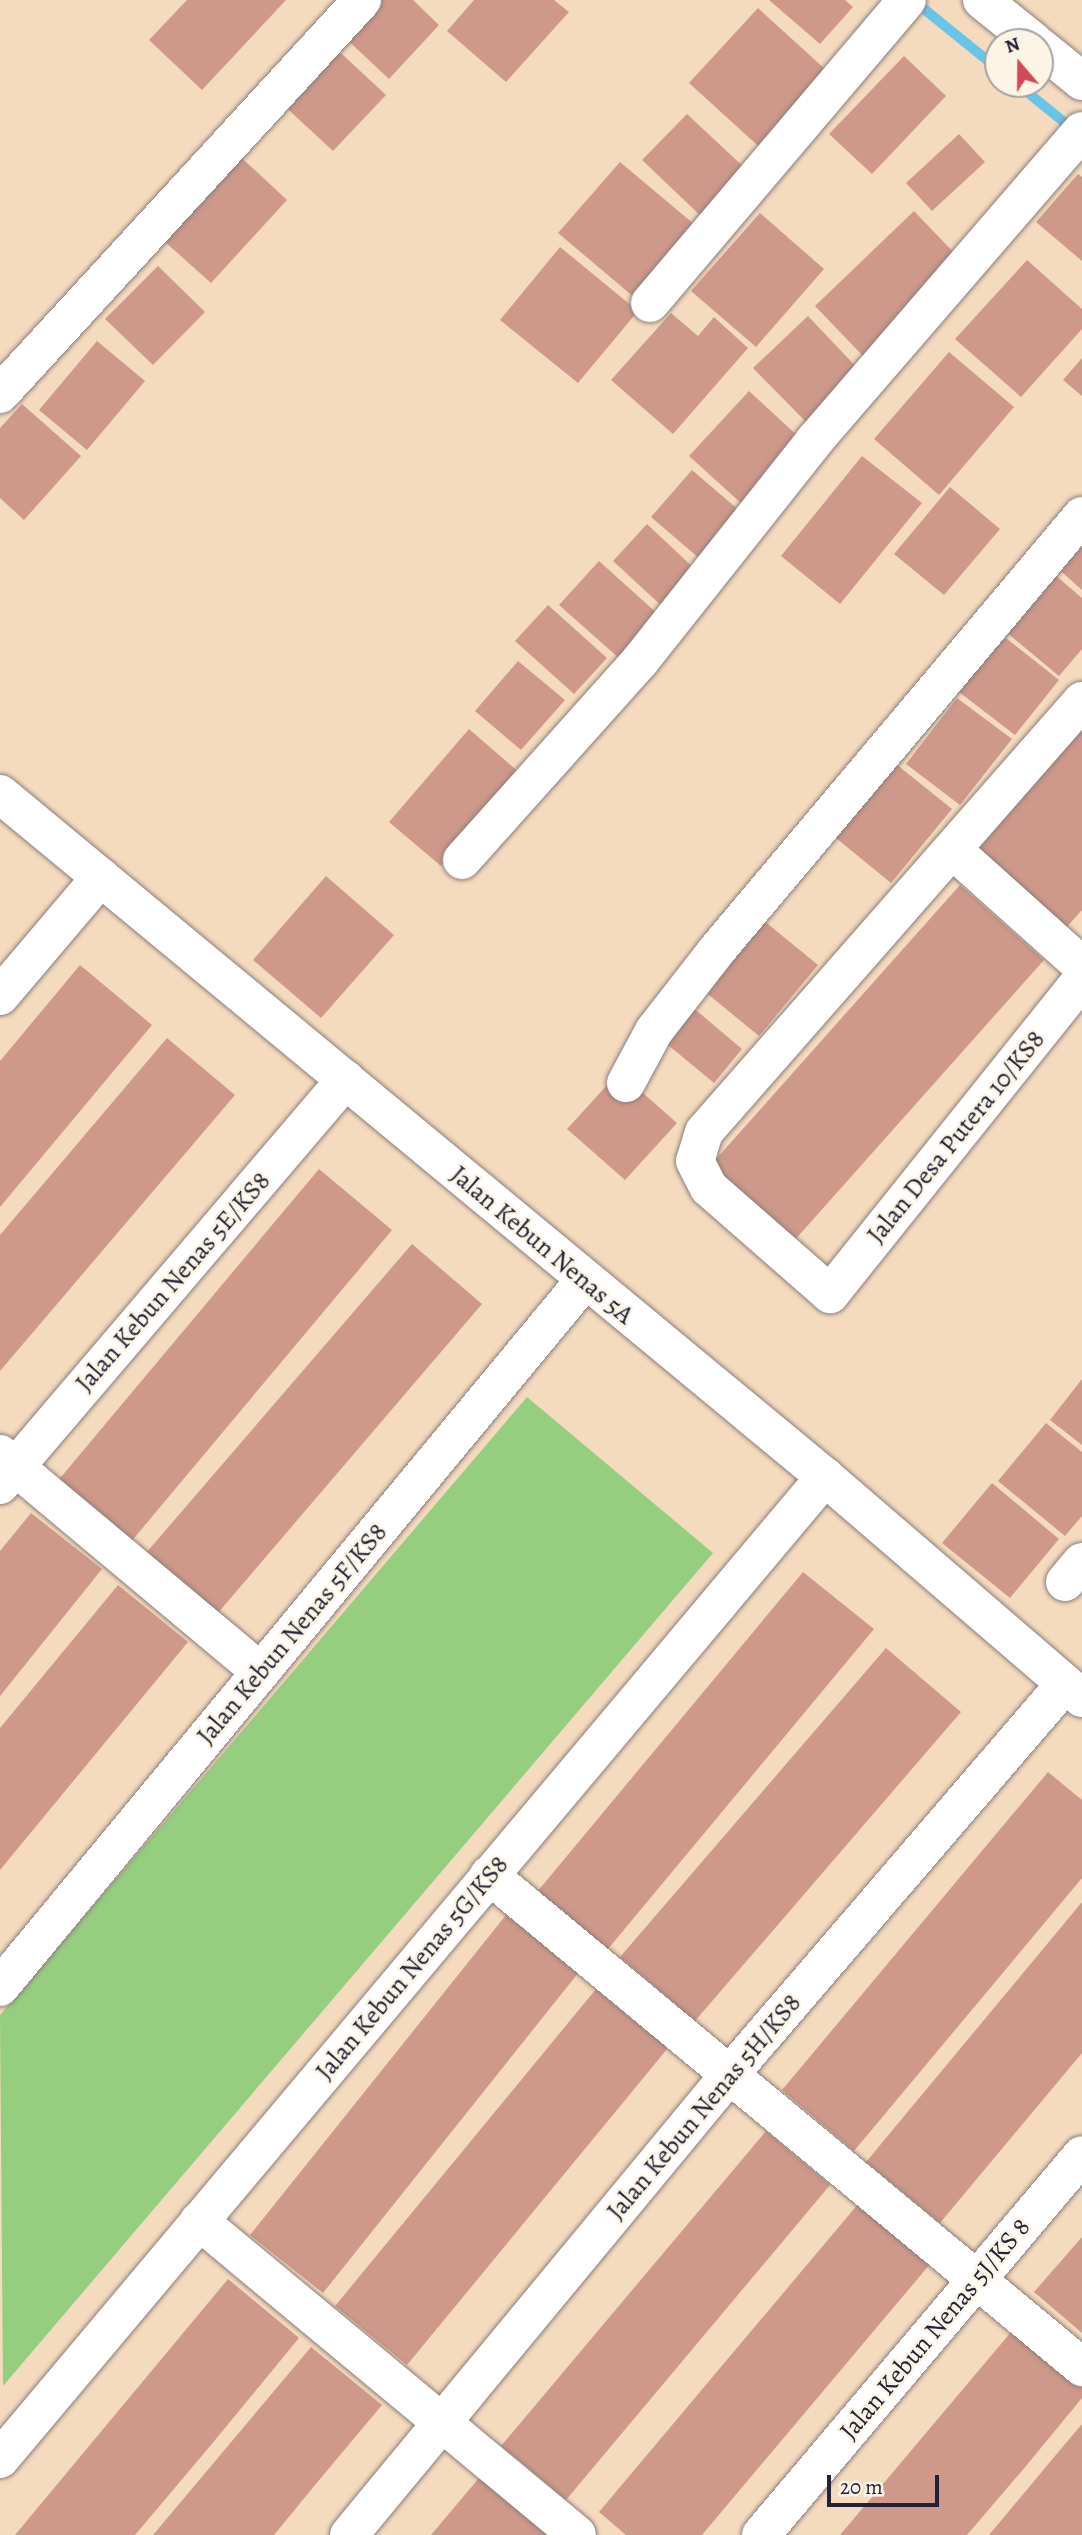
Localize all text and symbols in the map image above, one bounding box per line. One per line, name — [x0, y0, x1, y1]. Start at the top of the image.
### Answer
north arrow — [984, 28, 1054, 98]
text: N — [1002, 31, 1023, 60]
street label: Jalan Desa Putera 10/KS8 — [861, 1024, 1051, 1250]
street label: Jalan Kebun Nenas 5A — [444, 1159, 640, 1331]
street label: Jalan Kebun Nenas 5E/KS8 — [69, 1166, 277, 1398]
street label: Jalan Kebun Nenas 5F/KS8 — [190, 1517, 394, 1751]
street label: Jalan Kebun Nenas 5G/KS8 — [309, 1850, 515, 2086]
street label: Jalan Kebun Nenas 5H/KS8 — [600, 1988, 808, 2226]
street label: Jalan Kebun Nenas 5J/KS 8 — [833, 2212, 1037, 2446]
scale bar — [830, 2462, 942, 2506]
text: 20 m — [840, 2473, 883, 2501]

